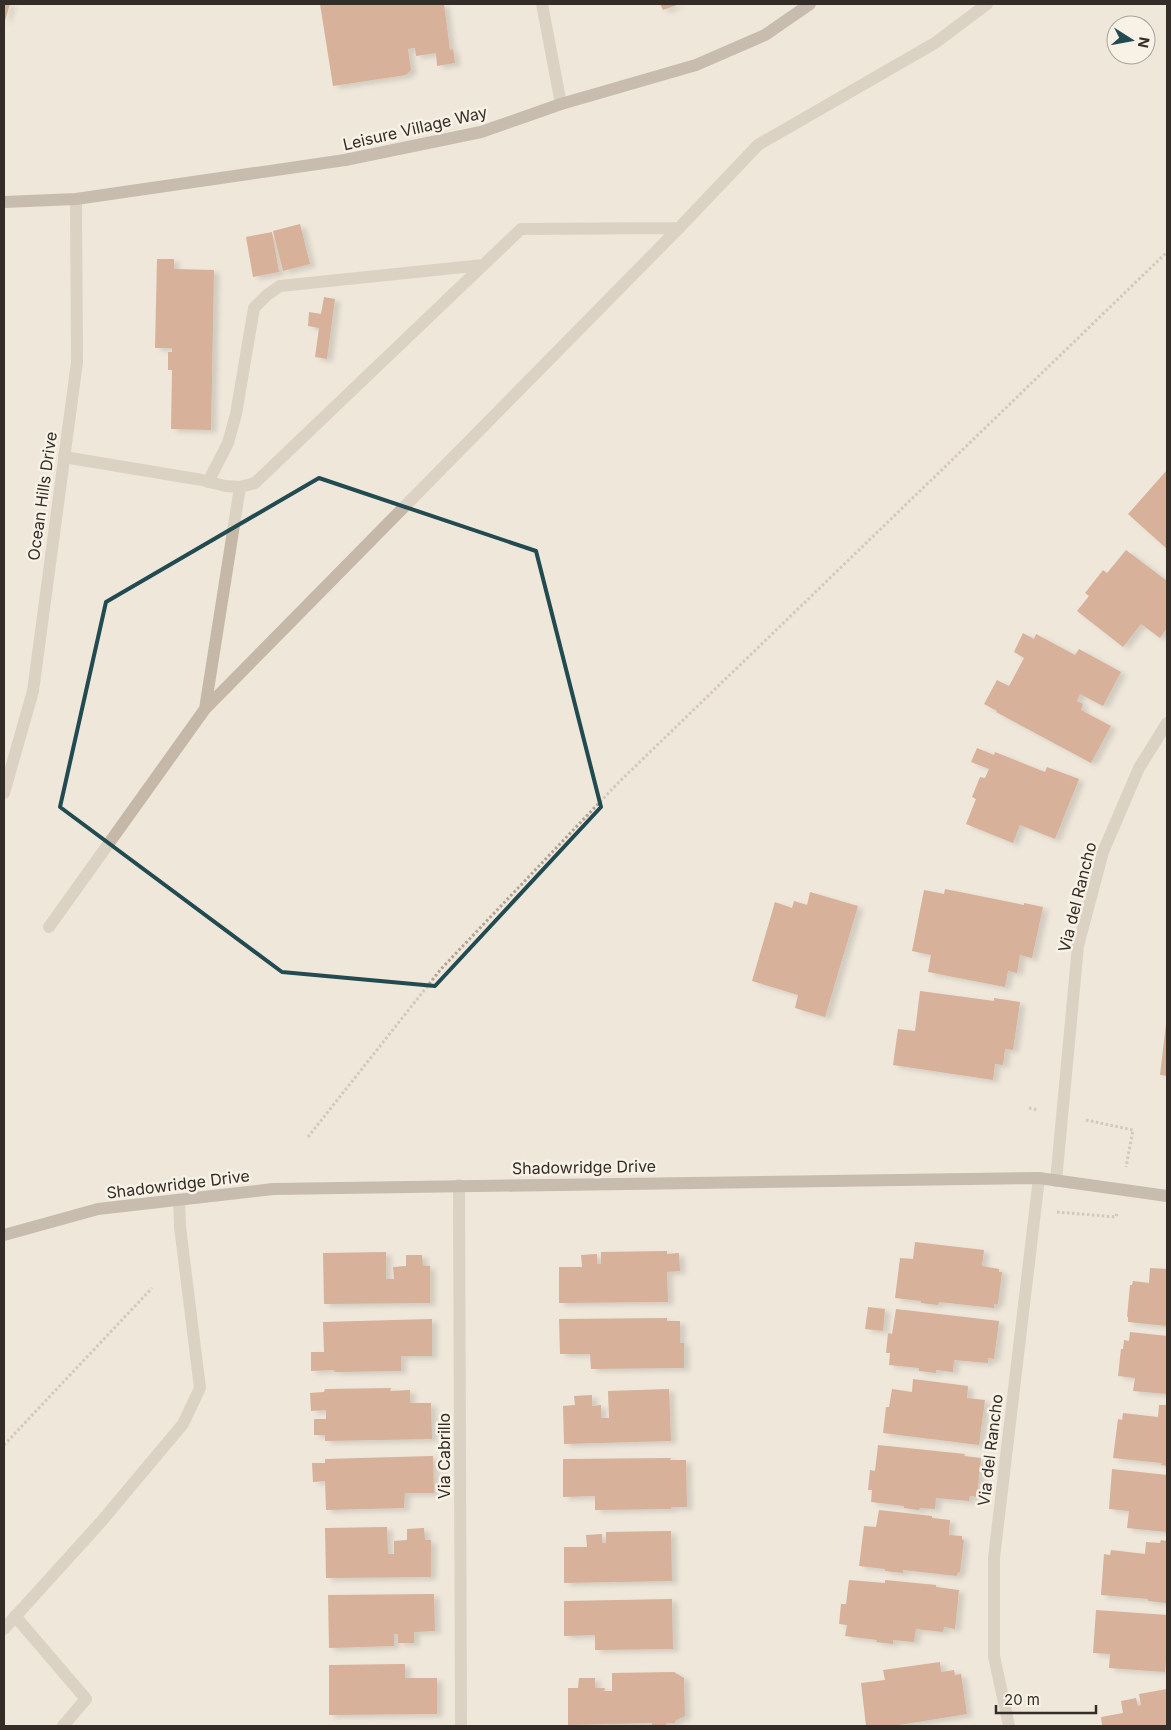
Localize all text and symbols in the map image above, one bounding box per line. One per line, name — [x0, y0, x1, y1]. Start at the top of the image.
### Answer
north arrow — [1106, 15, 1156, 65]
text: N — [1135, 36, 1154, 49]
street label: Leisure Village Way — [341, 102, 489, 154]
street label: Ocean Hills Drive — [23, 430, 61, 562]
street label: Via del Rancho — [1054, 840, 1100, 954]
street label: Shadowridge Drive — [512, 1156, 656, 1178]
street label: Shadowridge Drive — [105, 1165, 251, 1203]
street label: Via del Rancho — [973, 1393, 1007, 1507]
street label: Via Cabrillo — [434, 1413, 454, 1499]
scale bar — [996, 1682, 1096, 1714]
text: 20 m — [1004, 1690, 1040, 1709]

